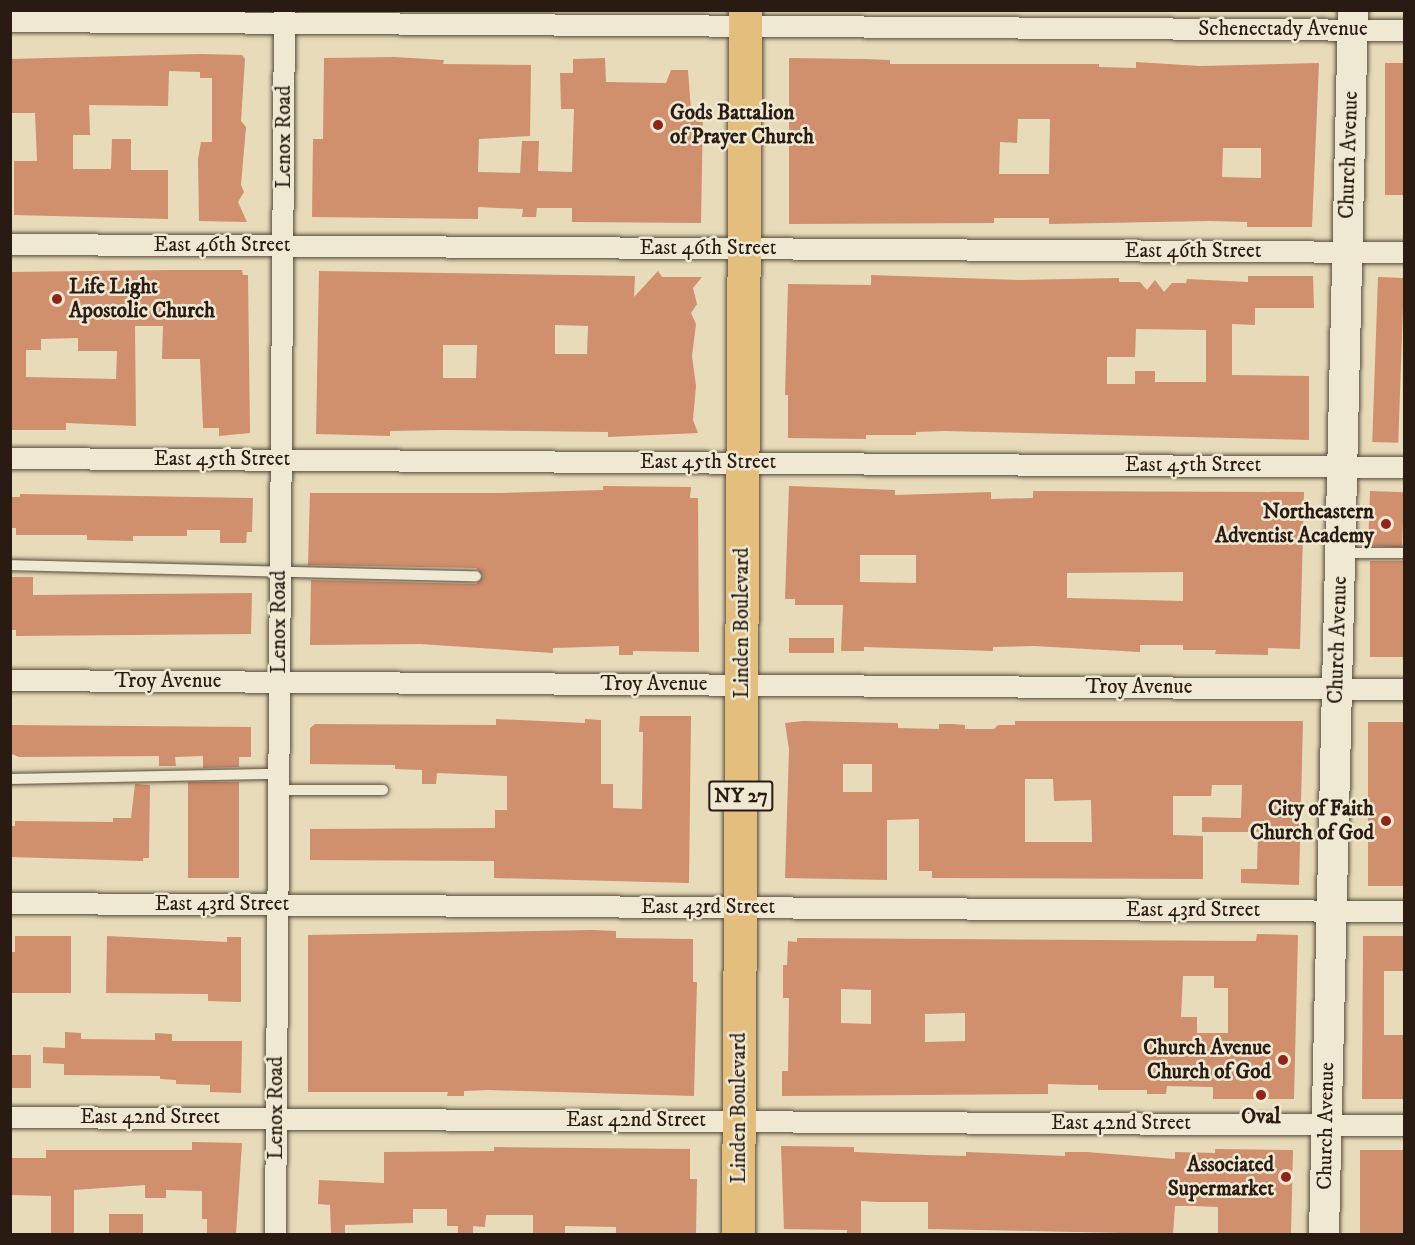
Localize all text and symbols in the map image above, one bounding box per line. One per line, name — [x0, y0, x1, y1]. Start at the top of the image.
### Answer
street label: Schenectady Avenue — [1198, 16, 1368, 42]
street label: Lenox Road — [271, 85, 297, 189]
street label: Church Avenue — [1334, 91, 1364, 219]
place label: Gods Battalion of Prayer Church — [670, 100, 814, 150]
marker: Gods Battalion of Prayer Church — [651, 118, 665, 132]
street label: East 46th Street — [154, 232, 290, 258]
street label: East 46th Street — [640, 235, 776, 261]
street label: East 46th Street — [1125, 238, 1261, 264]
place label: Life Light Apostolic Church — [69, 274, 215, 324]
marker: Life Light Apostolic Church — [50, 292, 64, 306]
street label: East 45th Street — [154, 446, 290, 472]
street label: East 45th Street — [640, 449, 776, 475]
street label: East 45th Street — [1125, 452, 1261, 478]
place label: Northeastern Adventist Academy — [1215, 499, 1374, 549]
marker: Northeastern Adventist Academy — [1379, 517, 1393, 531]
street label: Linden Boulevard — [729, 547, 755, 699]
street label: Lenox Road — [266, 570, 292, 674]
street label: Church Avenue — [1323, 576, 1353, 704]
street label: Troy Avenue — [115, 668, 221, 694]
street label: Troy Avenue — [601, 671, 707, 697]
street label: Troy Avenue — [1086, 674, 1192, 700]
road number: NY 27 — [708, 779, 774, 813]
place label: City of Faith Church of God — [1250, 796, 1374, 846]
marker: City of Faith Church of God — [1379, 814, 1393, 828]
street label: East 43rd Street — [155, 891, 289, 917]
street label: East 43rd Street — [641, 894, 775, 920]
street label: East 43rd Street — [1126, 897, 1260, 923]
street label: Linden Boulevard — [726, 1032, 752, 1184]
place label: Church Avenue Church of God — [1143, 1035, 1271, 1085]
marker: Church Avenue Church of God — [1276, 1053, 1290, 1067]
street label: Lenox Road — [263, 1056, 289, 1160]
street label: Church Avenue — [1312, 1062, 1340, 1190]
marker: Oval — [1254, 1088, 1268, 1102]
street label: East 42nd Street — [80, 1104, 220, 1130]
place label: Oval — [1241, 1104, 1281, 1130]
street label: East 42nd Street — [566, 1107, 706, 1133]
street label: East 42nd Street — [1051, 1110, 1191, 1136]
place label: Associated Supermarket — [1168, 1152, 1274, 1202]
marker: Associated Supermarket — [1279, 1170, 1293, 1184]

